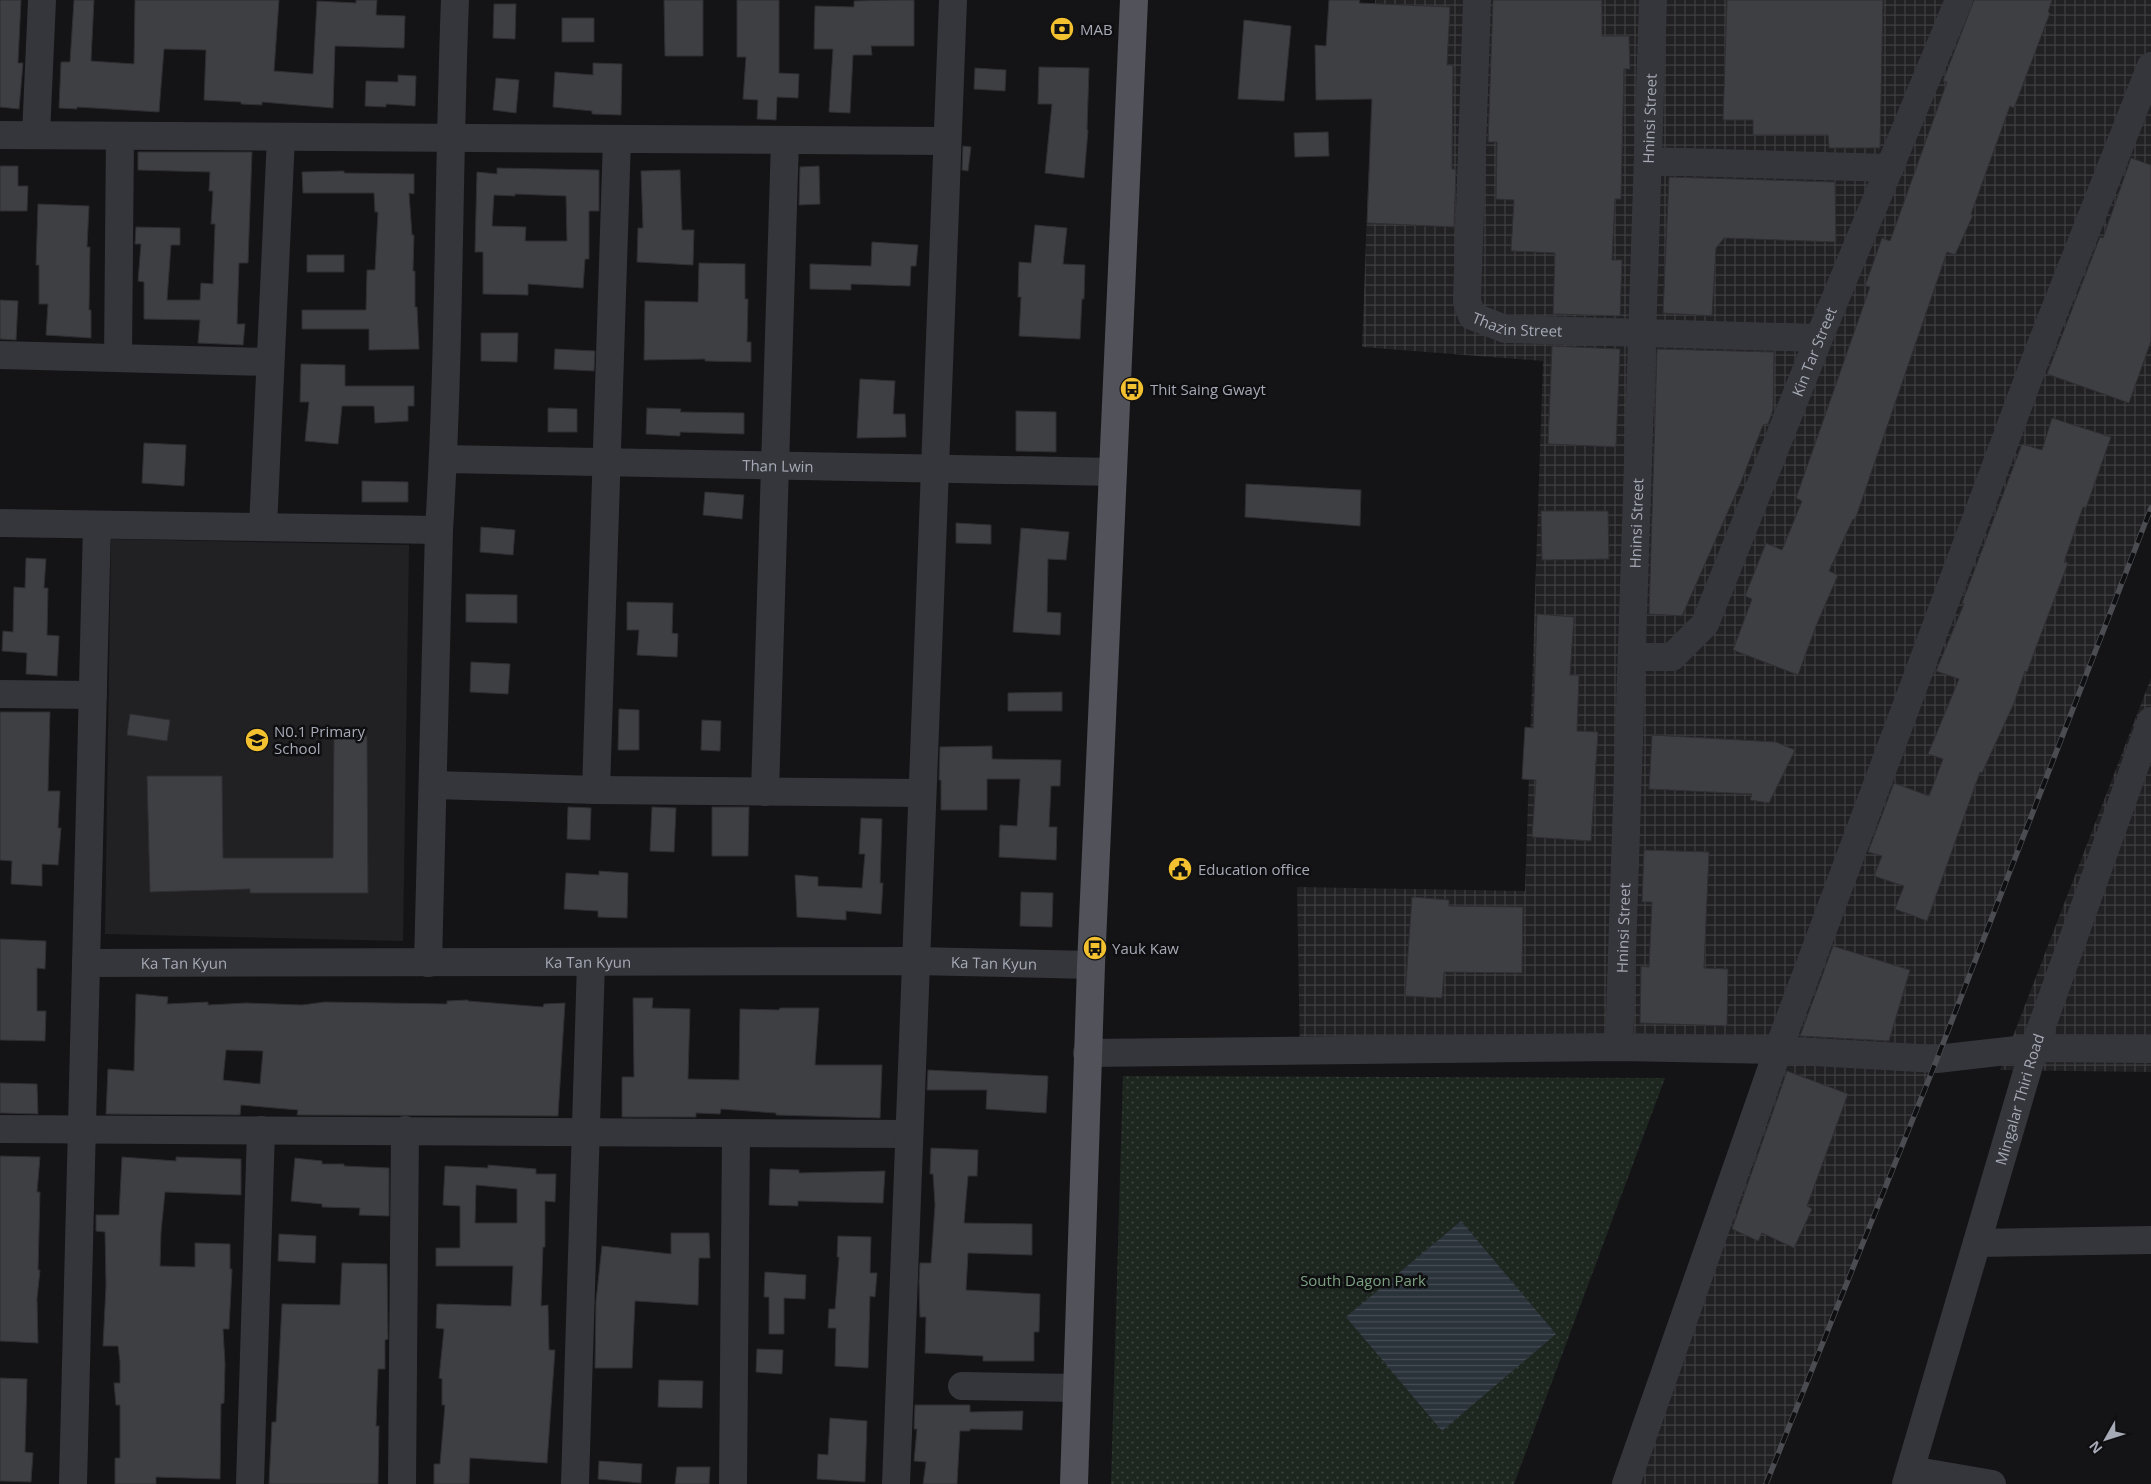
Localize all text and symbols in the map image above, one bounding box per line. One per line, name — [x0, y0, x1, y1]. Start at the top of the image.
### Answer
bank icon: MAB — [1049, 16, 1075, 42]
place label: MAB — [1080, 19, 1113, 39]
street label: Hninsi Street — [1638, 73, 1661, 164]
street label: Kin Tar Street — [1787, 304, 1841, 399]
street label: Thazin Street — [1469, 307, 1563, 341]
bus stop icon: Thit Saing Gwayt — [1119, 376, 1145, 402]
place label: Thit Saing Gwayt — [1150, 379, 1266, 399]
street label: Than Lwin — [742, 455, 814, 476]
street label: Hninsi Street — [1625, 478, 1647, 569]
place label: N0.1 Primary School — [274, 721, 366, 758]
school or university icon: N0.1 Primary School — [244, 727, 270, 753]
public building icon: Education office — [1167, 856, 1193, 882]
place label: Education office — [1198, 859, 1310, 879]
street label: Hninsi Street — [1611, 883, 1634, 973]
bus stop icon: Yauk Kaw — [1082, 935, 1108, 961]
place label: Yauk Kaw — [1112, 938, 1179, 958]
street label: Ka Tan Kyun — [545, 952, 631, 972]
street label: Ka Tan Kyun — [951, 952, 1037, 974]
street label: Ka Tan Kyun — [141, 953, 227, 973]
street label: Mingalar Thiri Road — [1990, 1031, 2048, 1167]
park label: South Dagon Park — [1300, 1270, 1426, 1290]
north arrow — [2081, 1414, 2131, 1464]
text: N — [2085, 1437, 2106, 1458]

